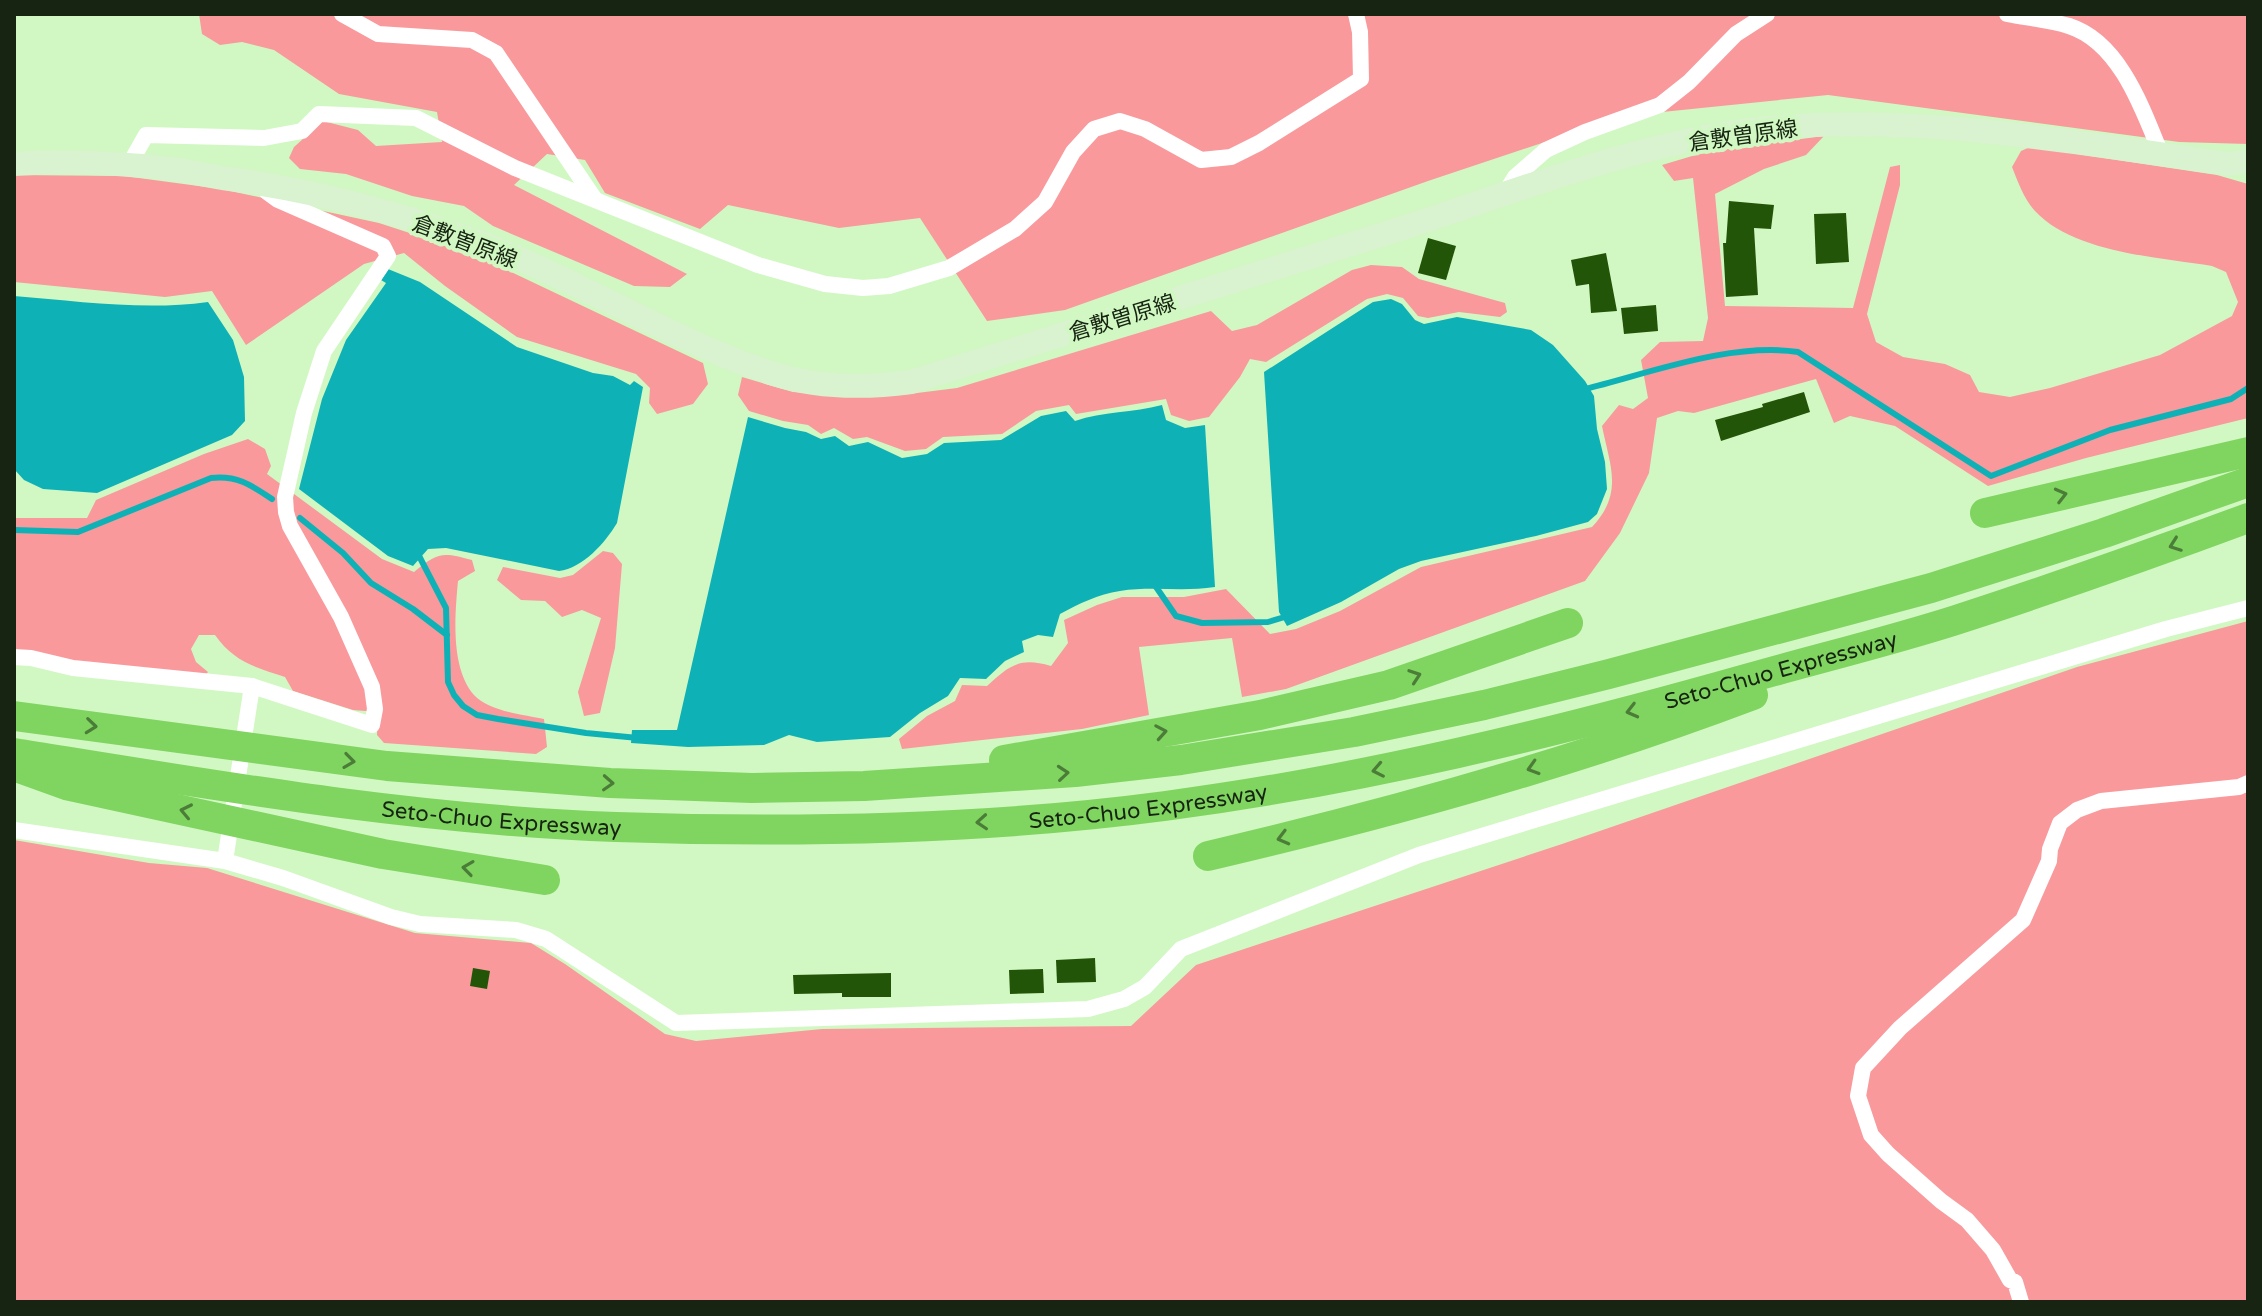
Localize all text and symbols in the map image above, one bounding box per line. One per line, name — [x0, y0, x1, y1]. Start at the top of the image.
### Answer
street label: 倉敷曽原線 — [1687, 115, 1799, 157]
street label: 倉敷曽原線 — [409, 210, 521, 274]
street label: 倉敷曽原線 — [1066, 289, 1179, 346]
one-way arrow — [2054, 487, 2067, 504]
one-way arrow — [2169, 535, 2183, 552]
street label: Seto-Chuo Expressway — [1661, 626, 1900, 715]
one-way arrow — [1407, 670, 1421, 686]
one-way arrow — [1625, 701, 1639, 718]
one-way arrow — [84, 717, 98, 734]
one-way arrow — [1154, 724, 1168, 741]
one-way arrow — [342, 752, 356, 769]
one-way arrow — [1527, 759, 1541, 775]
one-way arrow — [1372, 761, 1386, 778]
one-way arrow — [1057, 765, 1070, 782]
one-way arrow — [602, 774, 615, 791]
street label: Seto-Chuo Expressway — [1028, 779, 1270, 834]
street label: Seto-Chuo Expressway — [380, 796, 622, 841]
one-way arrow — [180, 803, 194, 820]
one-way arrow — [975, 813, 988, 830]
one-way arrow — [1276, 829, 1290, 845]
one-way arrow — [462, 860, 475, 877]

